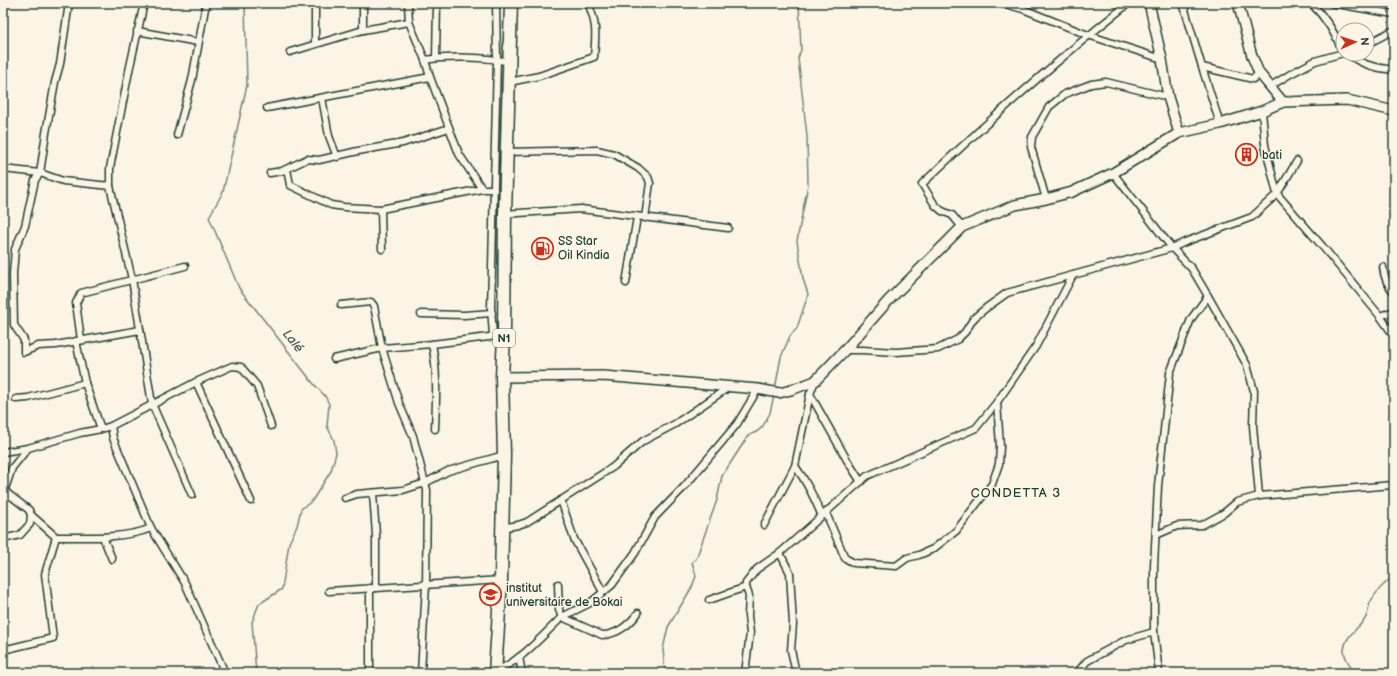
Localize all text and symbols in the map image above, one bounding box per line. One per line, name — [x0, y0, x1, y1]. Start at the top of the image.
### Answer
north arrow — [1335, 22, 1375, 62]
text: N — [1358, 37, 1371, 46]
building icon: bati — [1234, 142, 1260, 168]
place label: bati — [1262, 148, 1282, 163]
place label: SS Star Oil Kindia — [558, 234, 610, 263]
fuel station icon: SS Star Oil Kindia — [529, 235, 555, 261]
water label: Lalé — [279, 326, 307, 356]
road number: N1 — [493, 329, 515, 347]
district label: СONDETTA 3 — [971, 485, 1061, 501]
place label: institut universitaire de Bokai — [506, 581, 623, 610]
school or university icon: institut universitaire de Bokai — [477, 582, 503, 608]

